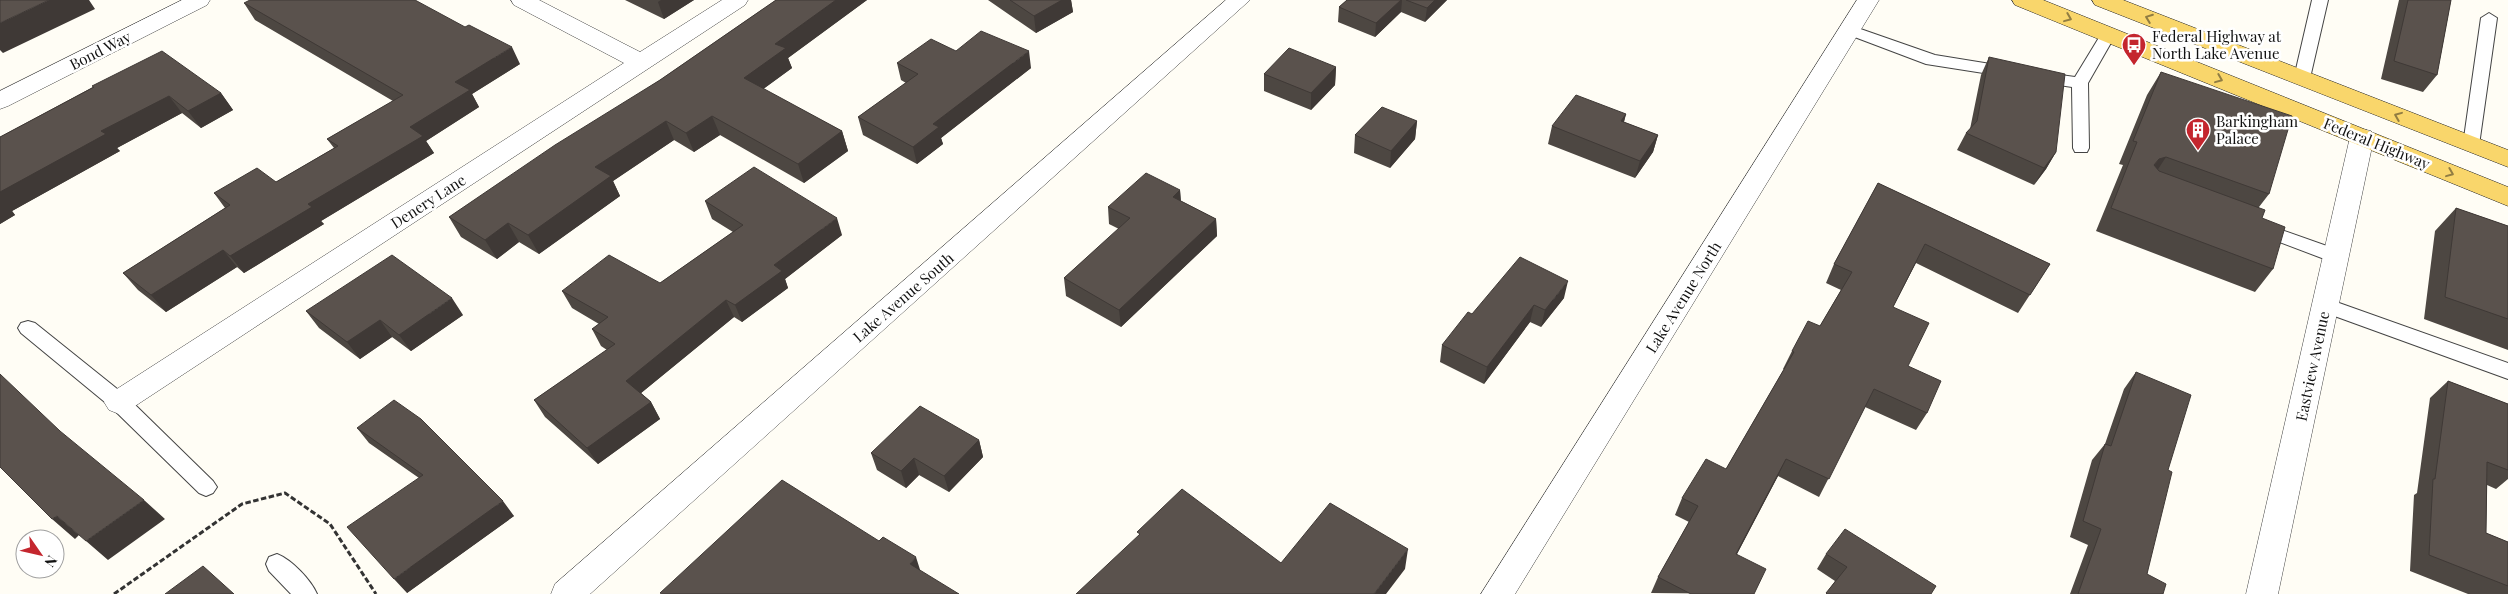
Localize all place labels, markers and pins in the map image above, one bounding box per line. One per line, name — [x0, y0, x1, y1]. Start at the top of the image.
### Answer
place label: Federal Highway at North Lake Avenue — [2152, 26, 2282, 63]
bus stop icon: Federal Highway at North Lake Avenue — [2121, 32, 2147, 66]
place label: Barkingham Palace — [2216, 111, 2299, 148]
building icon: Barkingham Palace — [2185, 117, 2211, 151]

